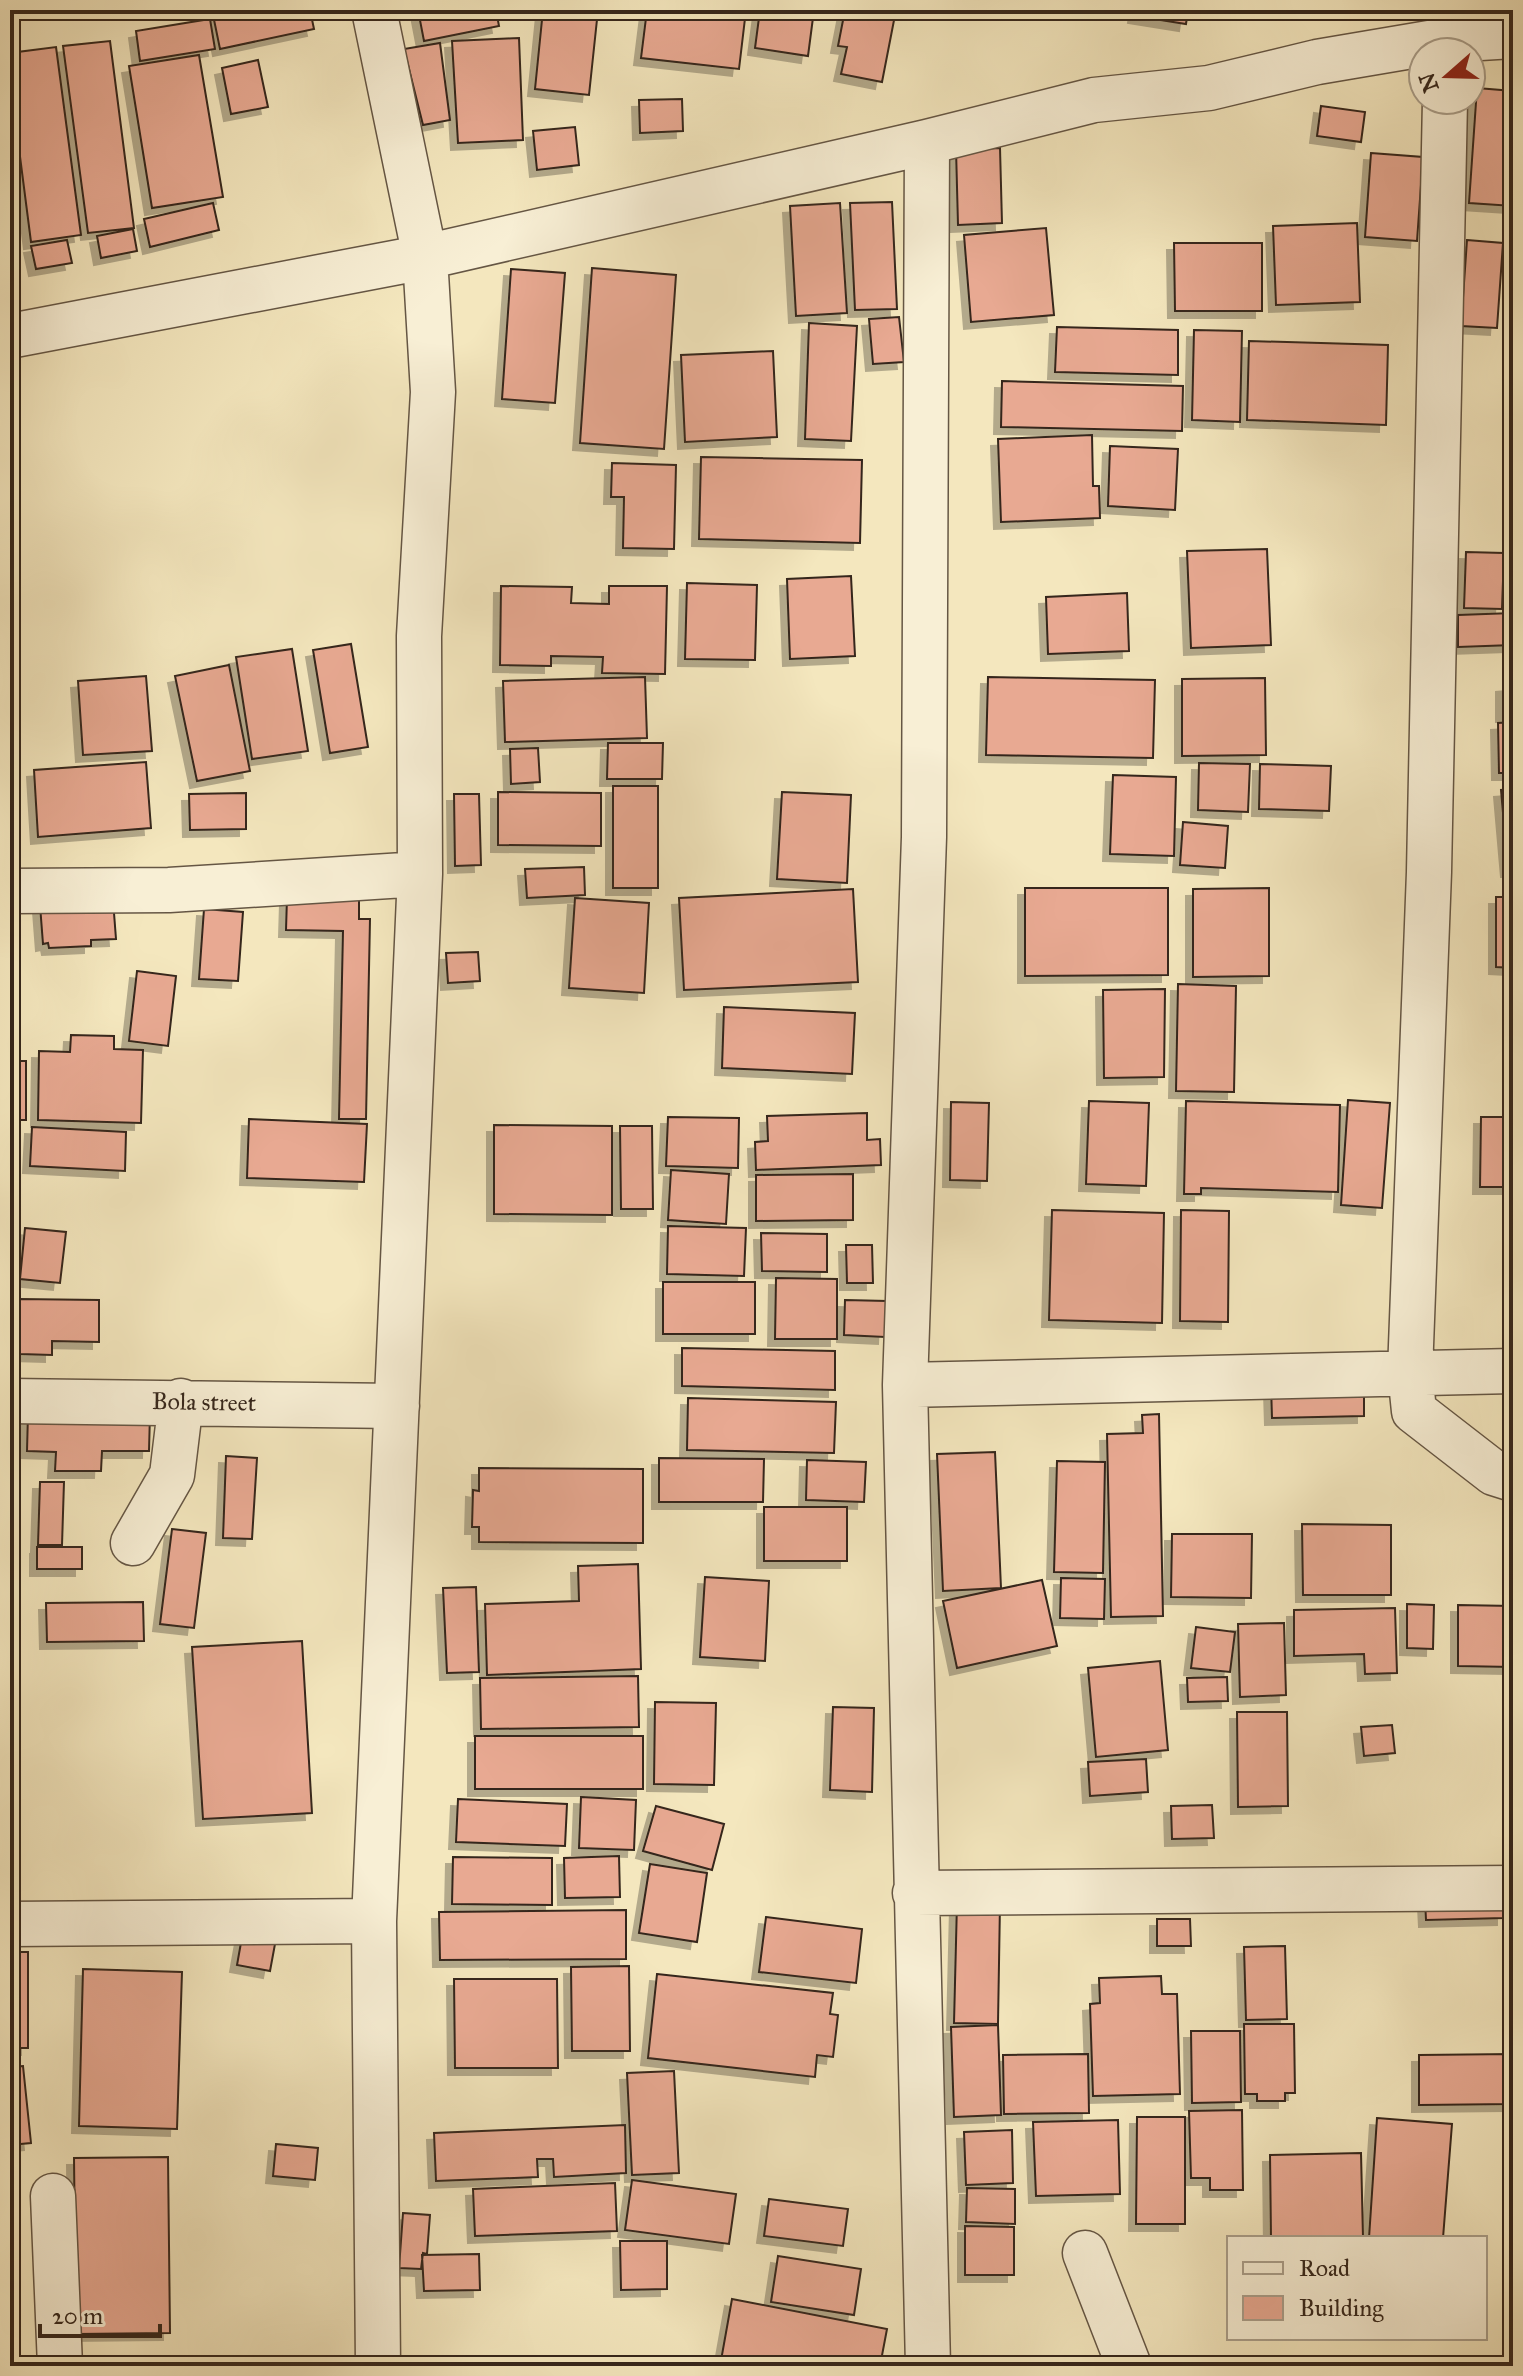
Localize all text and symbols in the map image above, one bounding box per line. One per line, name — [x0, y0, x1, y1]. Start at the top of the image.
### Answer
north arrow — [1407, 36, 1487, 116]
text: N — [1413, 69, 1445, 96]
street label: Bola street — [152, 1386, 257, 1418]
legend — [1227, 2236, 1487, 2340]
text: Road — [1299, 2253, 1350, 2283]
scale bar — [40, 2288, 160, 2338]
text: Building — [1299, 2293, 1384, 2323]
text: 20 m — [52, 2301, 103, 2331]

